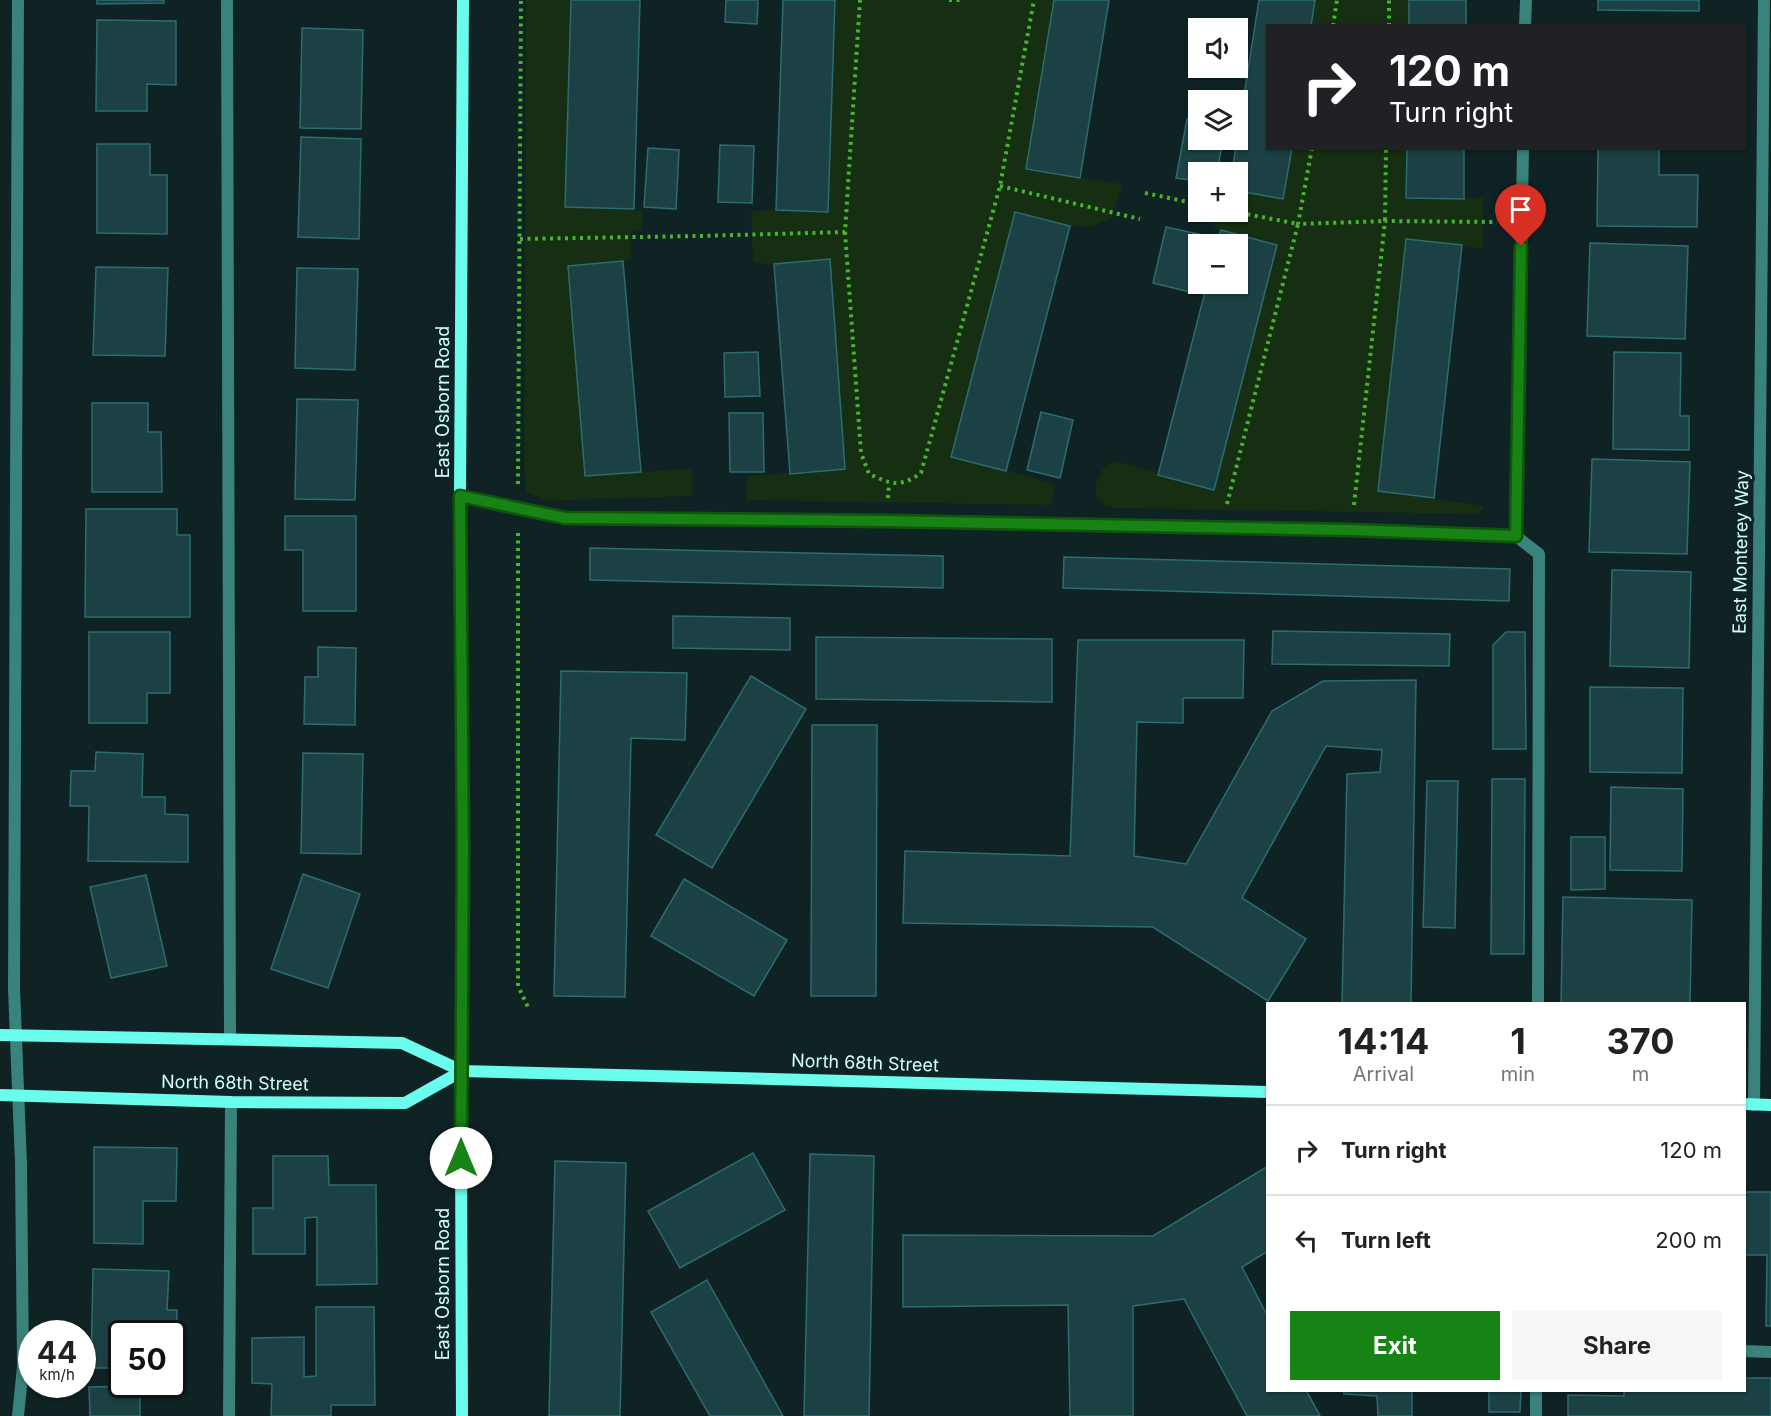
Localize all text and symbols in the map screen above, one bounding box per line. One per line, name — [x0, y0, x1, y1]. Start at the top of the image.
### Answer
map controls — [1188, 18, 1248, 294]
button: sound — [1188, 18, 1248, 78]
text: 120 m — [1389, 45, 1510, 96]
icon: right — [1290, 48, 1368, 126]
button: layers — [1188, 90, 1248, 150]
text: Turn right — [1389, 96, 1513, 129]
button: + — [1188, 162, 1248, 222]
pin — [1495, 184, 1546, 246]
icon: arrive — [1504, 193, 1537, 226]
button: − — [1188, 234, 1248, 294]
street label: East Osborn Road — [432, 326, 453, 478]
street label: East Monterey Way — [1729, 470, 1752, 634]
text: 14:14 — [1338, 1019, 1429, 1063]
text: 1 — [1510, 1019, 1526, 1063]
text: 370 — [1607, 1019, 1674, 1063]
street label: North 68th Street — [791, 1049, 939, 1076]
text: Arrival — [1353, 1062, 1414, 1086]
text: min — [1501, 1062, 1535, 1086]
text: m — [1632, 1062, 1649, 1086]
street label: North 68th Street — [161, 1071, 309, 1094]
position arrow — [429, 1126, 493, 1190]
icon: right — [1290, 1134, 1323, 1167]
text: Turn right — [1341, 1137, 1447, 1163]
text: 120 m — [1660, 1137, 1722, 1163]
street label: East Osborn Road — [432, 1208, 453, 1360]
icon: left — [1290, 1224, 1323, 1257]
text: Turn left — [1341, 1227, 1431, 1253]
text: 200 m — [1655, 1227, 1722, 1253]
button: Exit — [1290, 1311, 1500, 1380]
button: Share — [1512, 1311, 1722, 1380]
speed limit sign: 50 — [108, 1320, 186, 1398]
text: 44 — [37, 1334, 77, 1370]
text: km/h — [39, 1365, 75, 1384]

